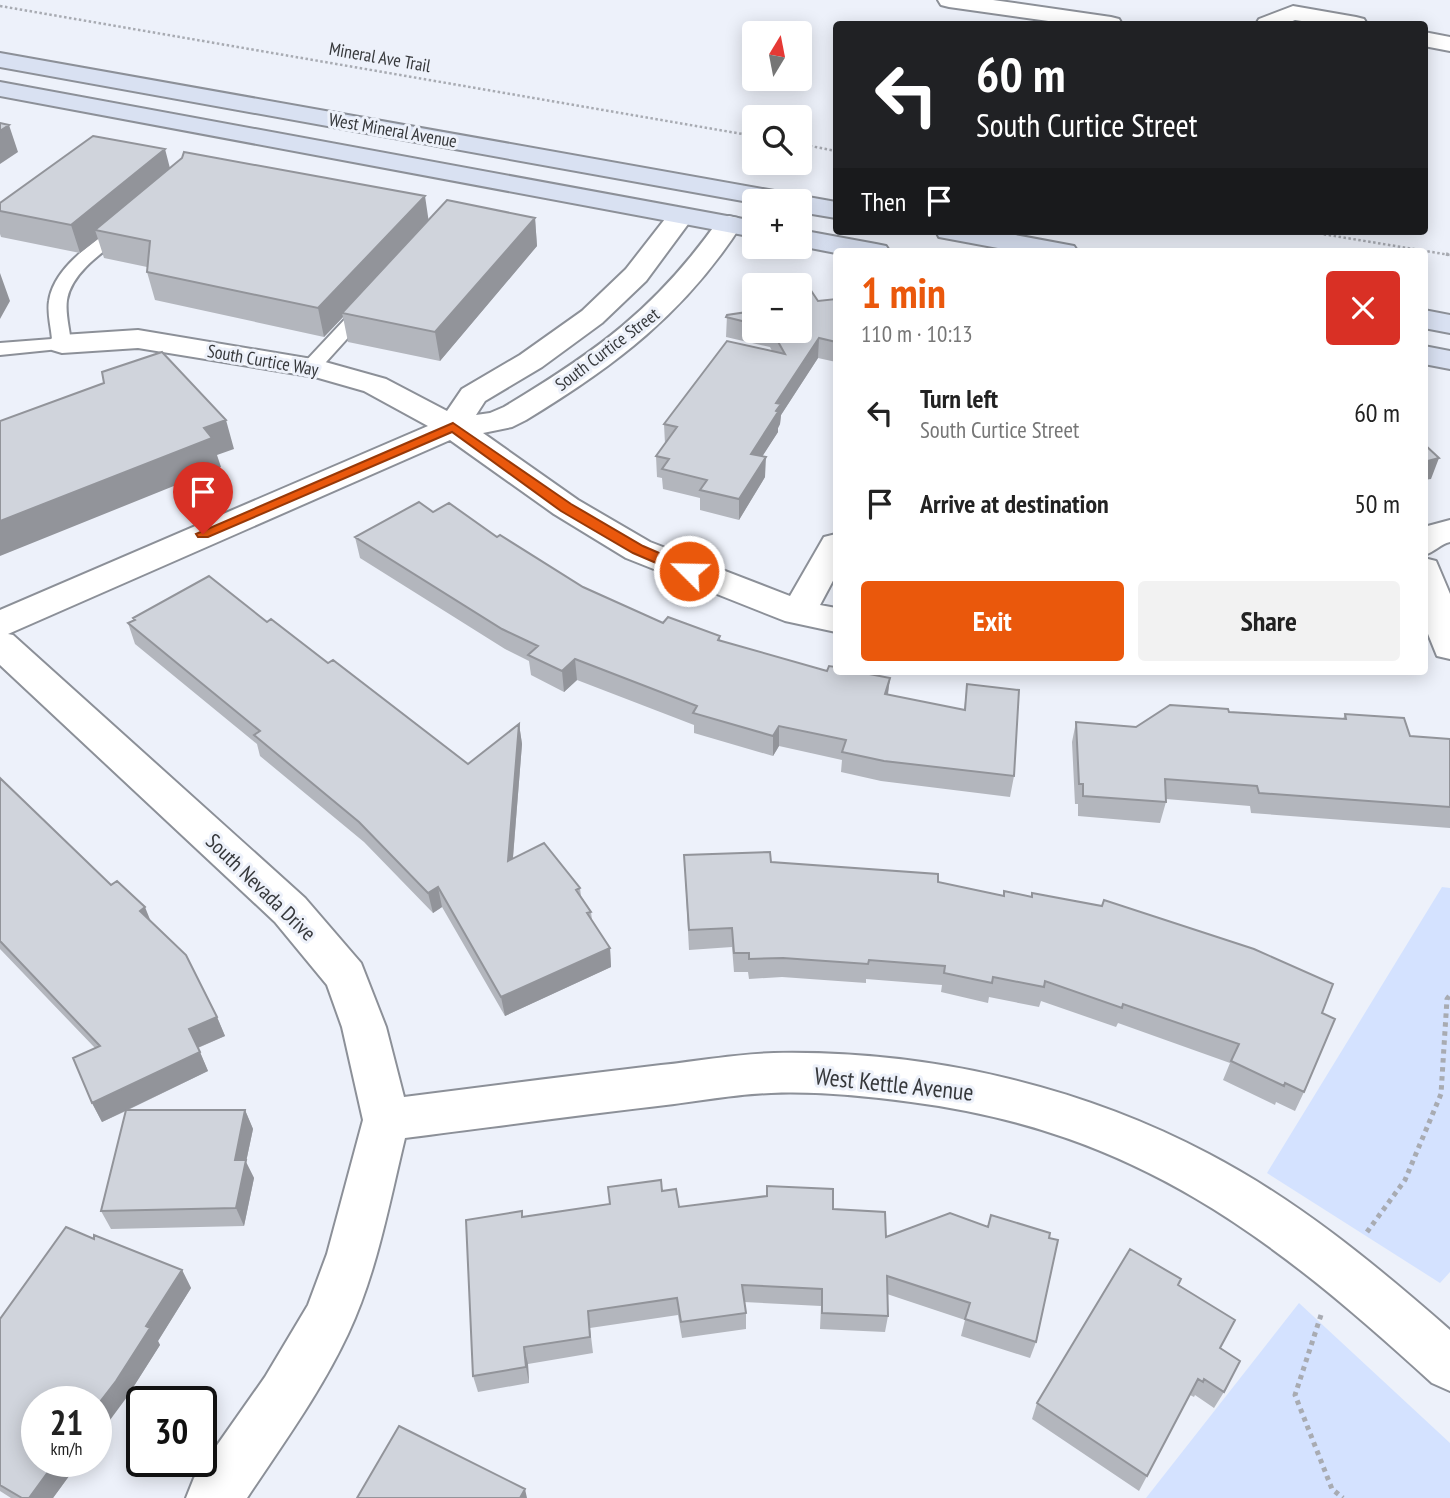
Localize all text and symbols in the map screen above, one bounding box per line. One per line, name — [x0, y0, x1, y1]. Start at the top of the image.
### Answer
north arrow — [742, 21, 812, 91]
map controls — [742, 21, 812, 343]
street label: Mineral Ave Trail — [327, 37, 433, 77]
text: 60 m — [976, 42, 1065, 106]
icon: left — [861, 49, 952, 140]
text: South Curtice Street — [976, 104, 1198, 146]
button: search — [742, 105, 812, 175]
street label: West Mineral Avenue — [327, 107, 459, 153]
icon: arrive — [920, 182, 958, 220]
text: Then — [861, 185, 906, 218]
button: + — [742, 189, 812, 259]
text: 1 min — [861, 265, 946, 320]
button: close — [1326, 271, 1400, 345]
button: − — [742, 273, 812, 343]
street label: South Curtice Street — [550, 302, 664, 396]
text: 110 m · 10:13 — [861, 319, 973, 348]
street label: South Curtice Way — [206, 339, 321, 381]
text: Turn left — [920, 382, 998, 415]
icon: left — [861, 394, 899, 432]
text: 60 m — [1354, 396, 1400, 429]
text: South Curtice Street — [920, 415, 1079, 444]
pin — [173, 462, 233, 534]
icon: arrive — [184, 473, 222, 511]
icon: arrive — [861, 485, 899, 523]
text: Arrive at destination — [920, 487, 1109, 520]
text: 50 m — [1354, 487, 1400, 520]
position arrow — [652, 534, 726, 608]
button: Exit — [861, 581, 1124, 661]
button: Share — [1138, 581, 1400, 661]
street label: South Nevada Drive — [200, 828, 322, 946]
street label: West Kettle Avenue — [813, 1060, 975, 1108]
speed limit sign: 30 — [126, 1386, 217, 1477]
text: 21 — [50, 1399, 83, 1445]
text: km/h — [51, 1437, 82, 1460]

